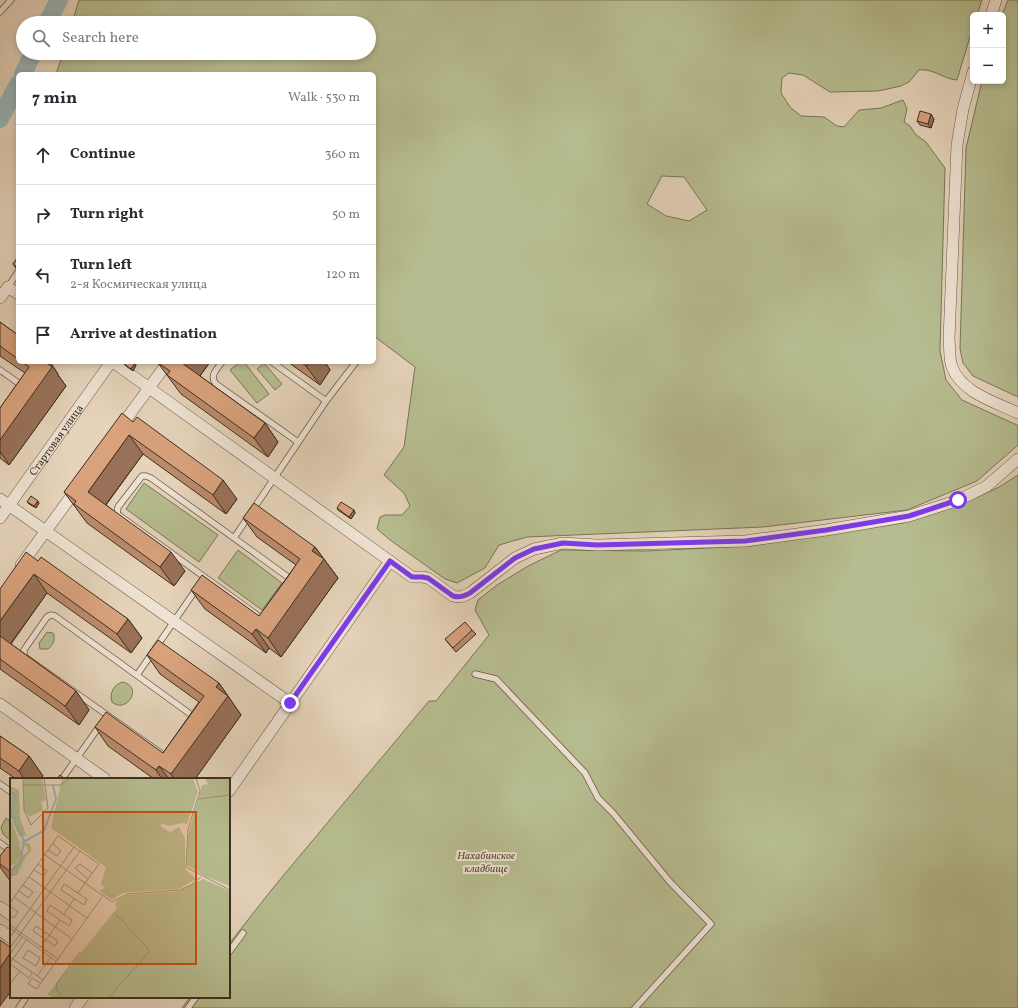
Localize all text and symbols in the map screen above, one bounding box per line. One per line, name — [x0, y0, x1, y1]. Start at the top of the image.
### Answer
map controls — [970, 12, 1006, 84]
button: + — [970, 12, 1006, 48]
search box — [16, 16, 376, 60]
icon: search — [30, 27, 52, 49]
text: Search here — [62, 28, 139, 49]
button: − — [970, 48, 1006, 84]
text: 7 min — [32, 87, 77, 110]
text: Walk · 530 m — [288, 89, 360, 107]
icon: ahead — [32, 144, 54, 166]
text: Continue — [70, 144, 135, 165]
text: 360 m — [325, 146, 360, 164]
icon: right — [32, 204, 54, 226]
text: Turn right — [70, 204, 144, 225]
text: 50 m — [332, 206, 360, 224]
text: Turn left — [70, 255, 132, 276]
icon: left — [32, 264, 54, 286]
text: 120 m — [326, 266, 360, 284]
text: 2-я Космическая улица — [70, 276, 207, 294]
icon: arrive — [32, 324, 54, 346]
text: Arrive at destination — [70, 324, 217, 345]
street label: Стартовая улица — [26, 401, 88, 479]
route start — [949, 491, 967, 509]
route end — [281, 694, 299, 712]
inset map — [10, 778, 230, 998]
park label: Нахабинское кладбище — [457, 849, 515, 877]

